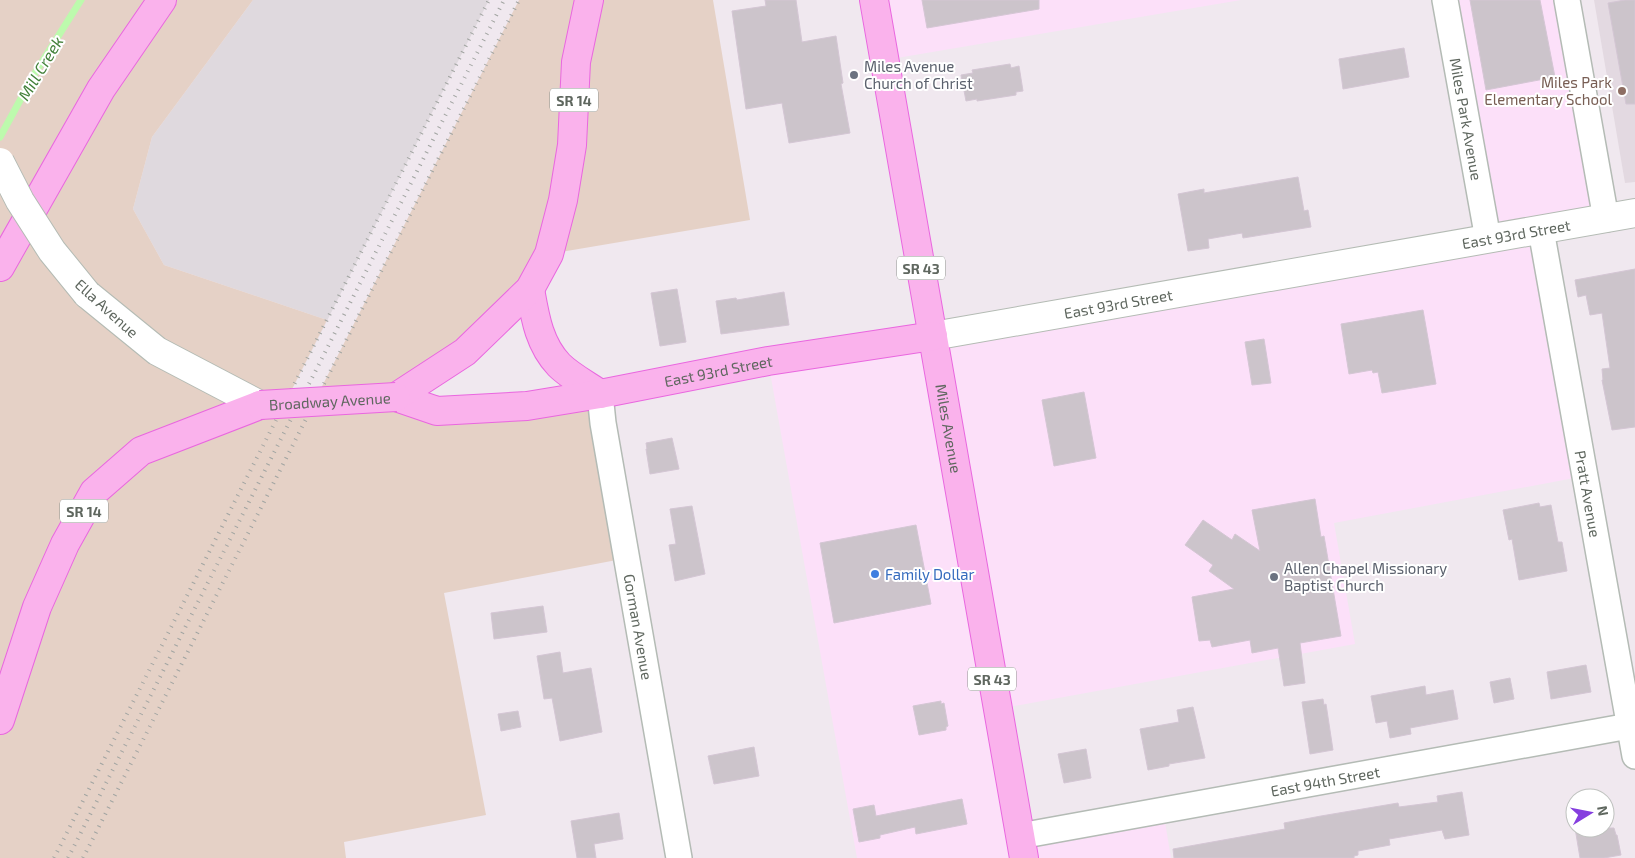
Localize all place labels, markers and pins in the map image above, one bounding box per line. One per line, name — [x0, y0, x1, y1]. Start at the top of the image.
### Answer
place label: Miles Avenue Church of Christ — [864, 57, 973, 92]
marker: Miles Avenue Church of Christ — [848, 69, 860, 81]
place label: Miles Park Elementary School — [1484, 73, 1613, 108]
marker: Miles Park Elementary School — [1616, 85, 1628, 97]
place label: Allen Chapel Missionary Baptist Church — [1284, 559, 1447, 594]
place label: Family Dollar — [885, 565, 975, 583]
marker: Family Dollar — [869, 568, 881, 580]
marker: Allen Chapel Missionary Baptist Church — [1268, 571, 1280, 583]

